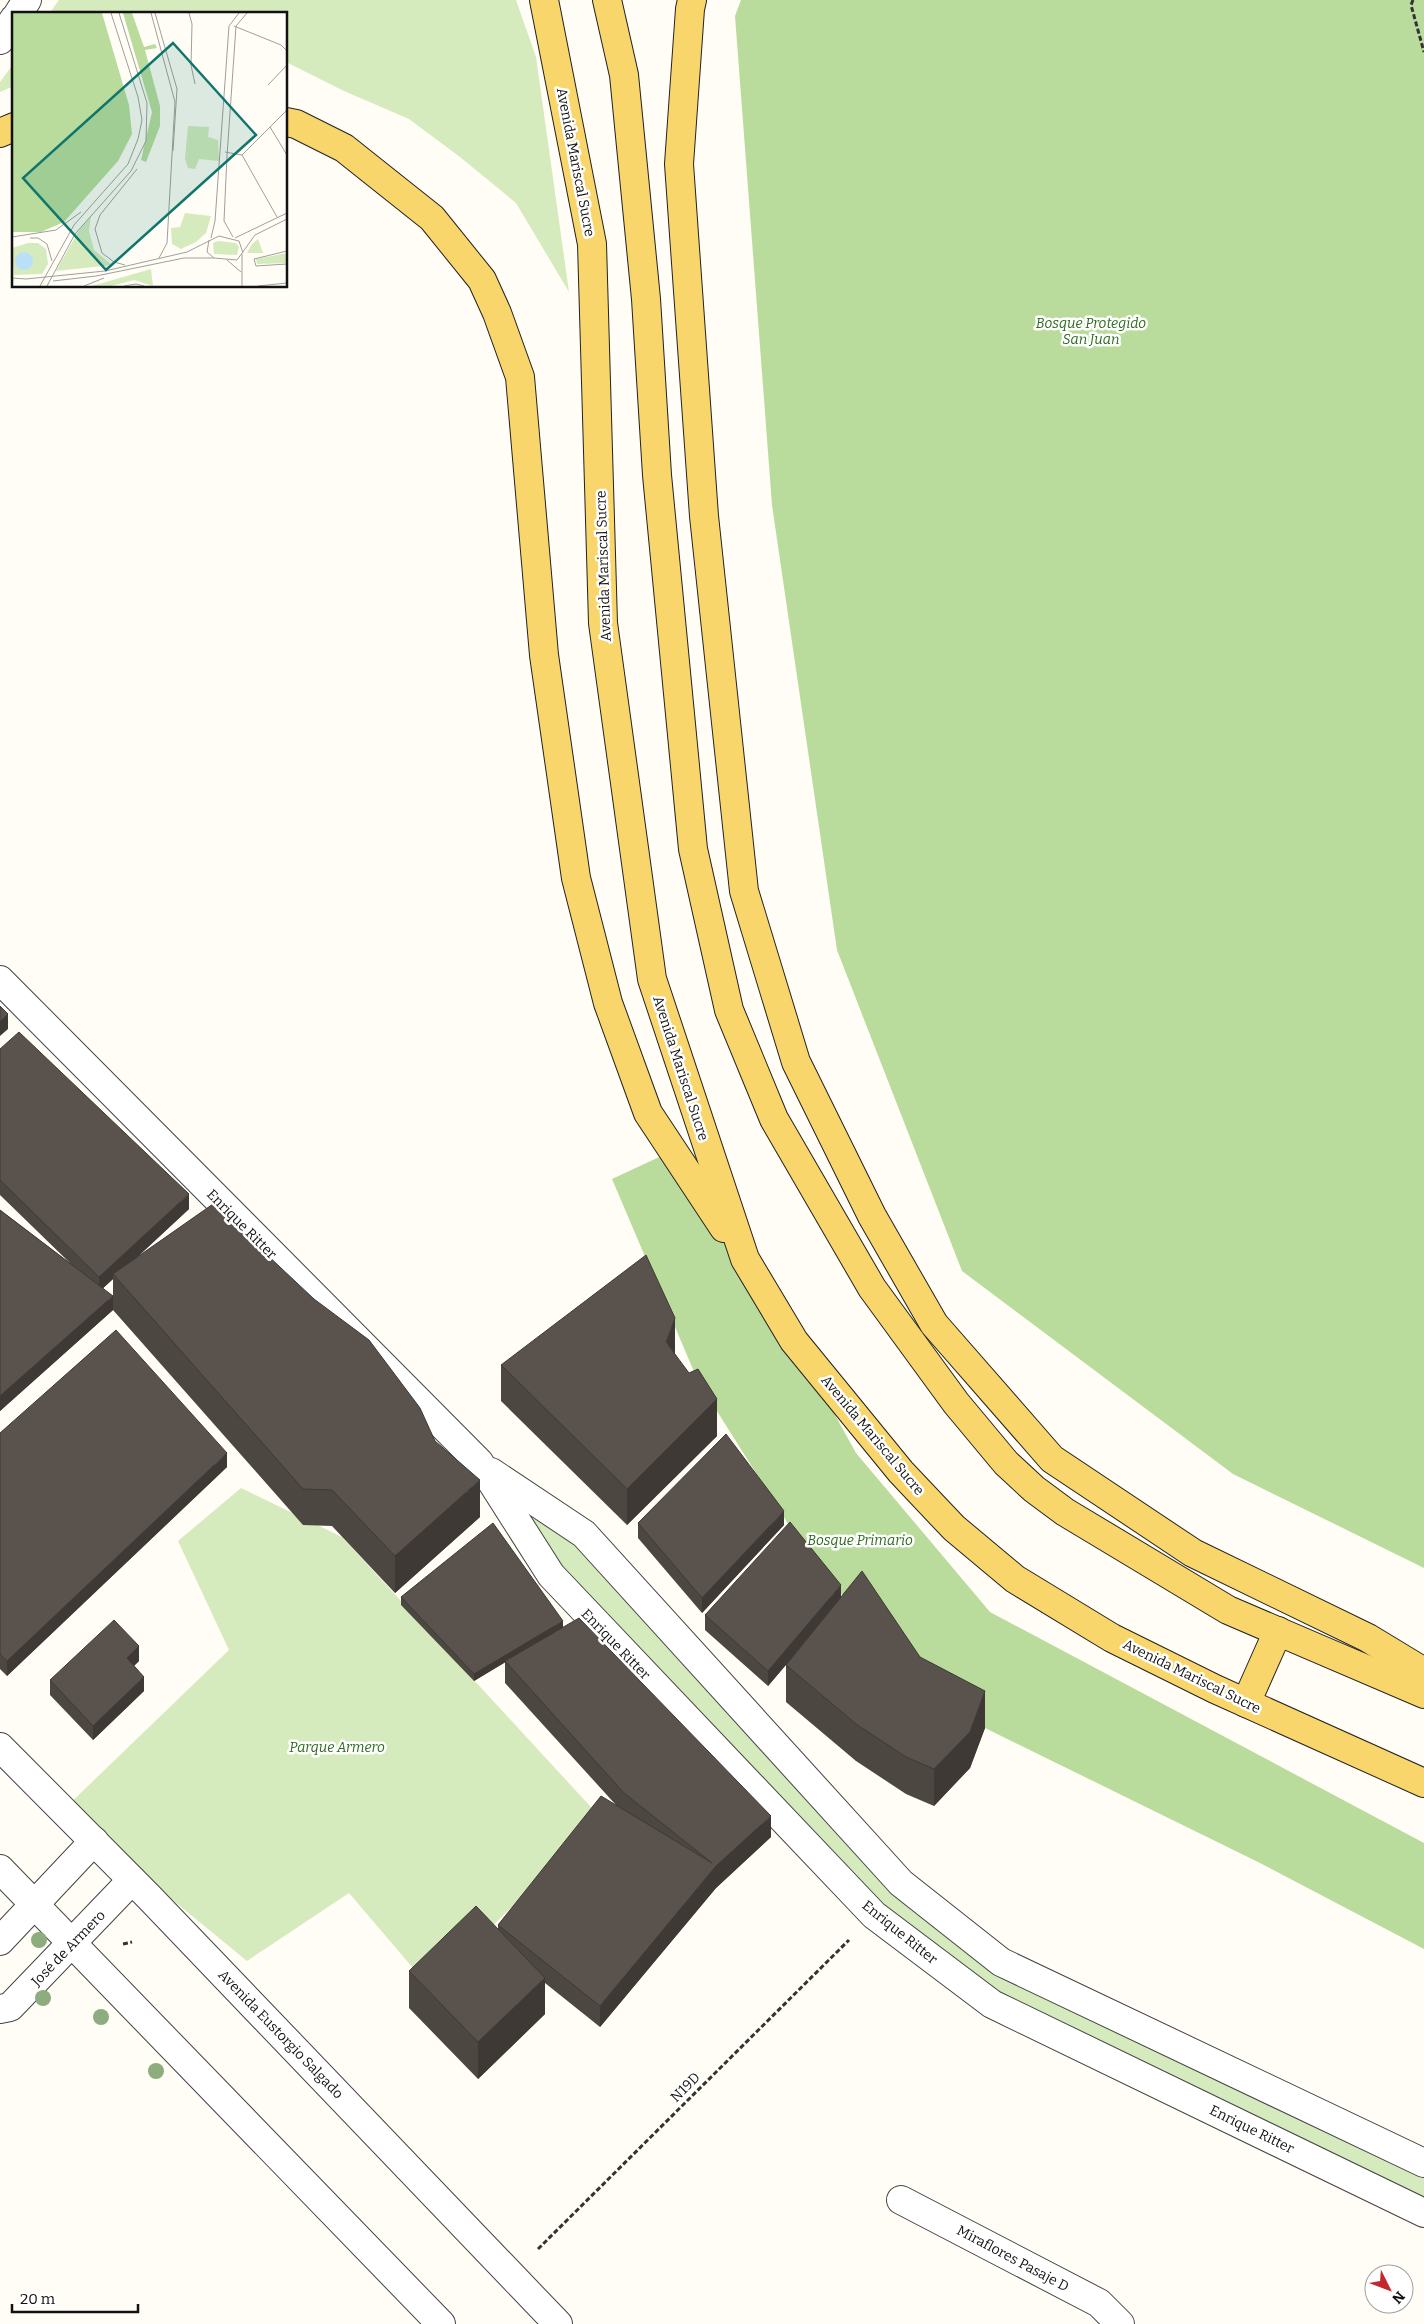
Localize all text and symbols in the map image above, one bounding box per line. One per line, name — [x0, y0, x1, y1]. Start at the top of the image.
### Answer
inset map — [12, 12, 288, 288]
street label: Avenida Mariscal Sucre — [553, 86, 598, 238]
park label: Bosque Protegido San Juan — [1036, 315, 1146, 348]
street label: Avenida Mariscal Sucre — [592, 490, 615, 642]
street label: Avenida Mariscal Sucre — [649, 994, 712, 1143]
street label: Enrique Ritter — [203, 1186, 280, 1263]
street label: Avenida Mariscal Sucre — [818, 1372, 928, 1499]
park label: Bosque Primario — [807, 1532, 913, 1549]
street label: Enrique Ritter — [578, 1605, 654, 1683]
street label: Avenida Mariscal Sucre — [1120, 1636, 1263, 1717]
park label: Parque Armero — [289, 1739, 385, 1756]
street label: Enrique Ritter — [859, 1897, 941, 1968]
street label: José de Armero — [27, 1907, 109, 1991]
street label: Avenida Eustorgio Salgado — [215, 1966, 347, 2102]
street label: N19D — [667, 2069, 704, 2106]
street label: Enrique Ritter — [1207, 2102, 1297, 2157]
street label: Miraflores Pasaje D — [954, 2222, 1072, 2295]
north arrow — [1364, 2264, 1414, 2314]
scale bar — [12, 2282, 139, 2314]
text: N — [1388, 2288, 1408, 2307]
text: 20 m — [20, 2290, 56, 2308]

